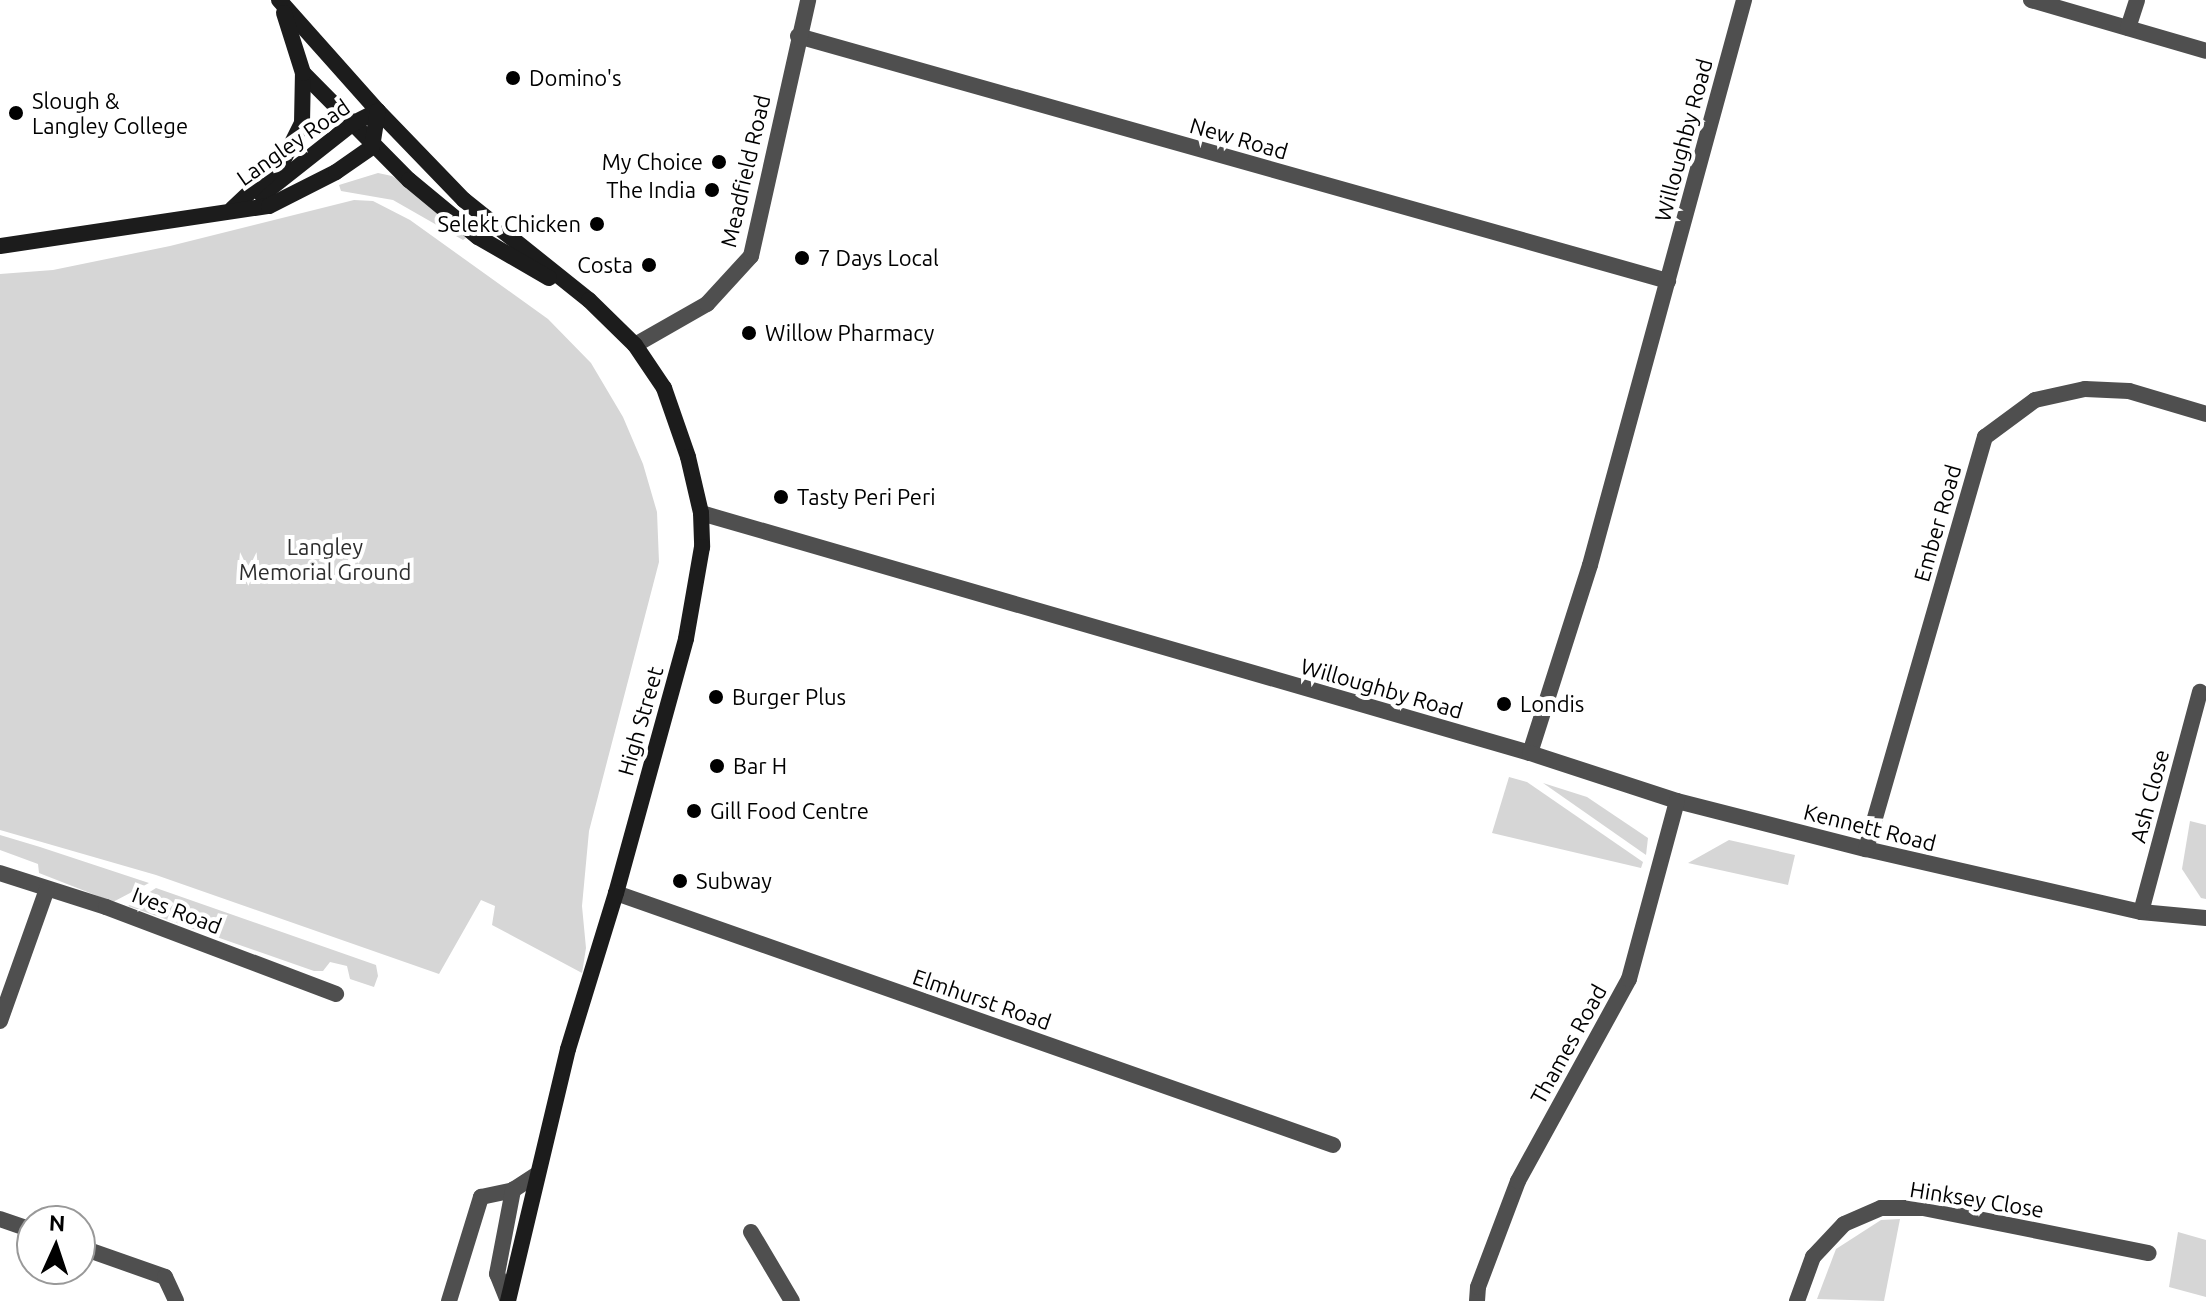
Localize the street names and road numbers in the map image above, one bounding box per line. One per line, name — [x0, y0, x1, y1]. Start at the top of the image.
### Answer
street label: Willoughby Road — [1649, 56, 1717, 224]
street label: Meadfield Road — [715, 92, 775, 250]
street label: Langley Road — [231, 93, 355, 191]
street label: New Road — [1187, 111, 1291, 165]
street label: Ember Road — [1908, 461, 1966, 585]
street label: Willoughby Road — [1298, 652, 1466, 724]
street label: High Street — [612, 663, 668, 779]
street label: Ash Close — [2124, 746, 2174, 846]
street label: Kennett Road — [1801, 798, 1939, 856]
street label: Ives Road — [129, 881, 225, 939]
street label: Elmhurst Road — [909, 963, 1055, 1035]
street label: Thames Road — [1524, 980, 1612, 1108]
street label: Hinksey Close — [1908, 1175, 2046, 1223]

